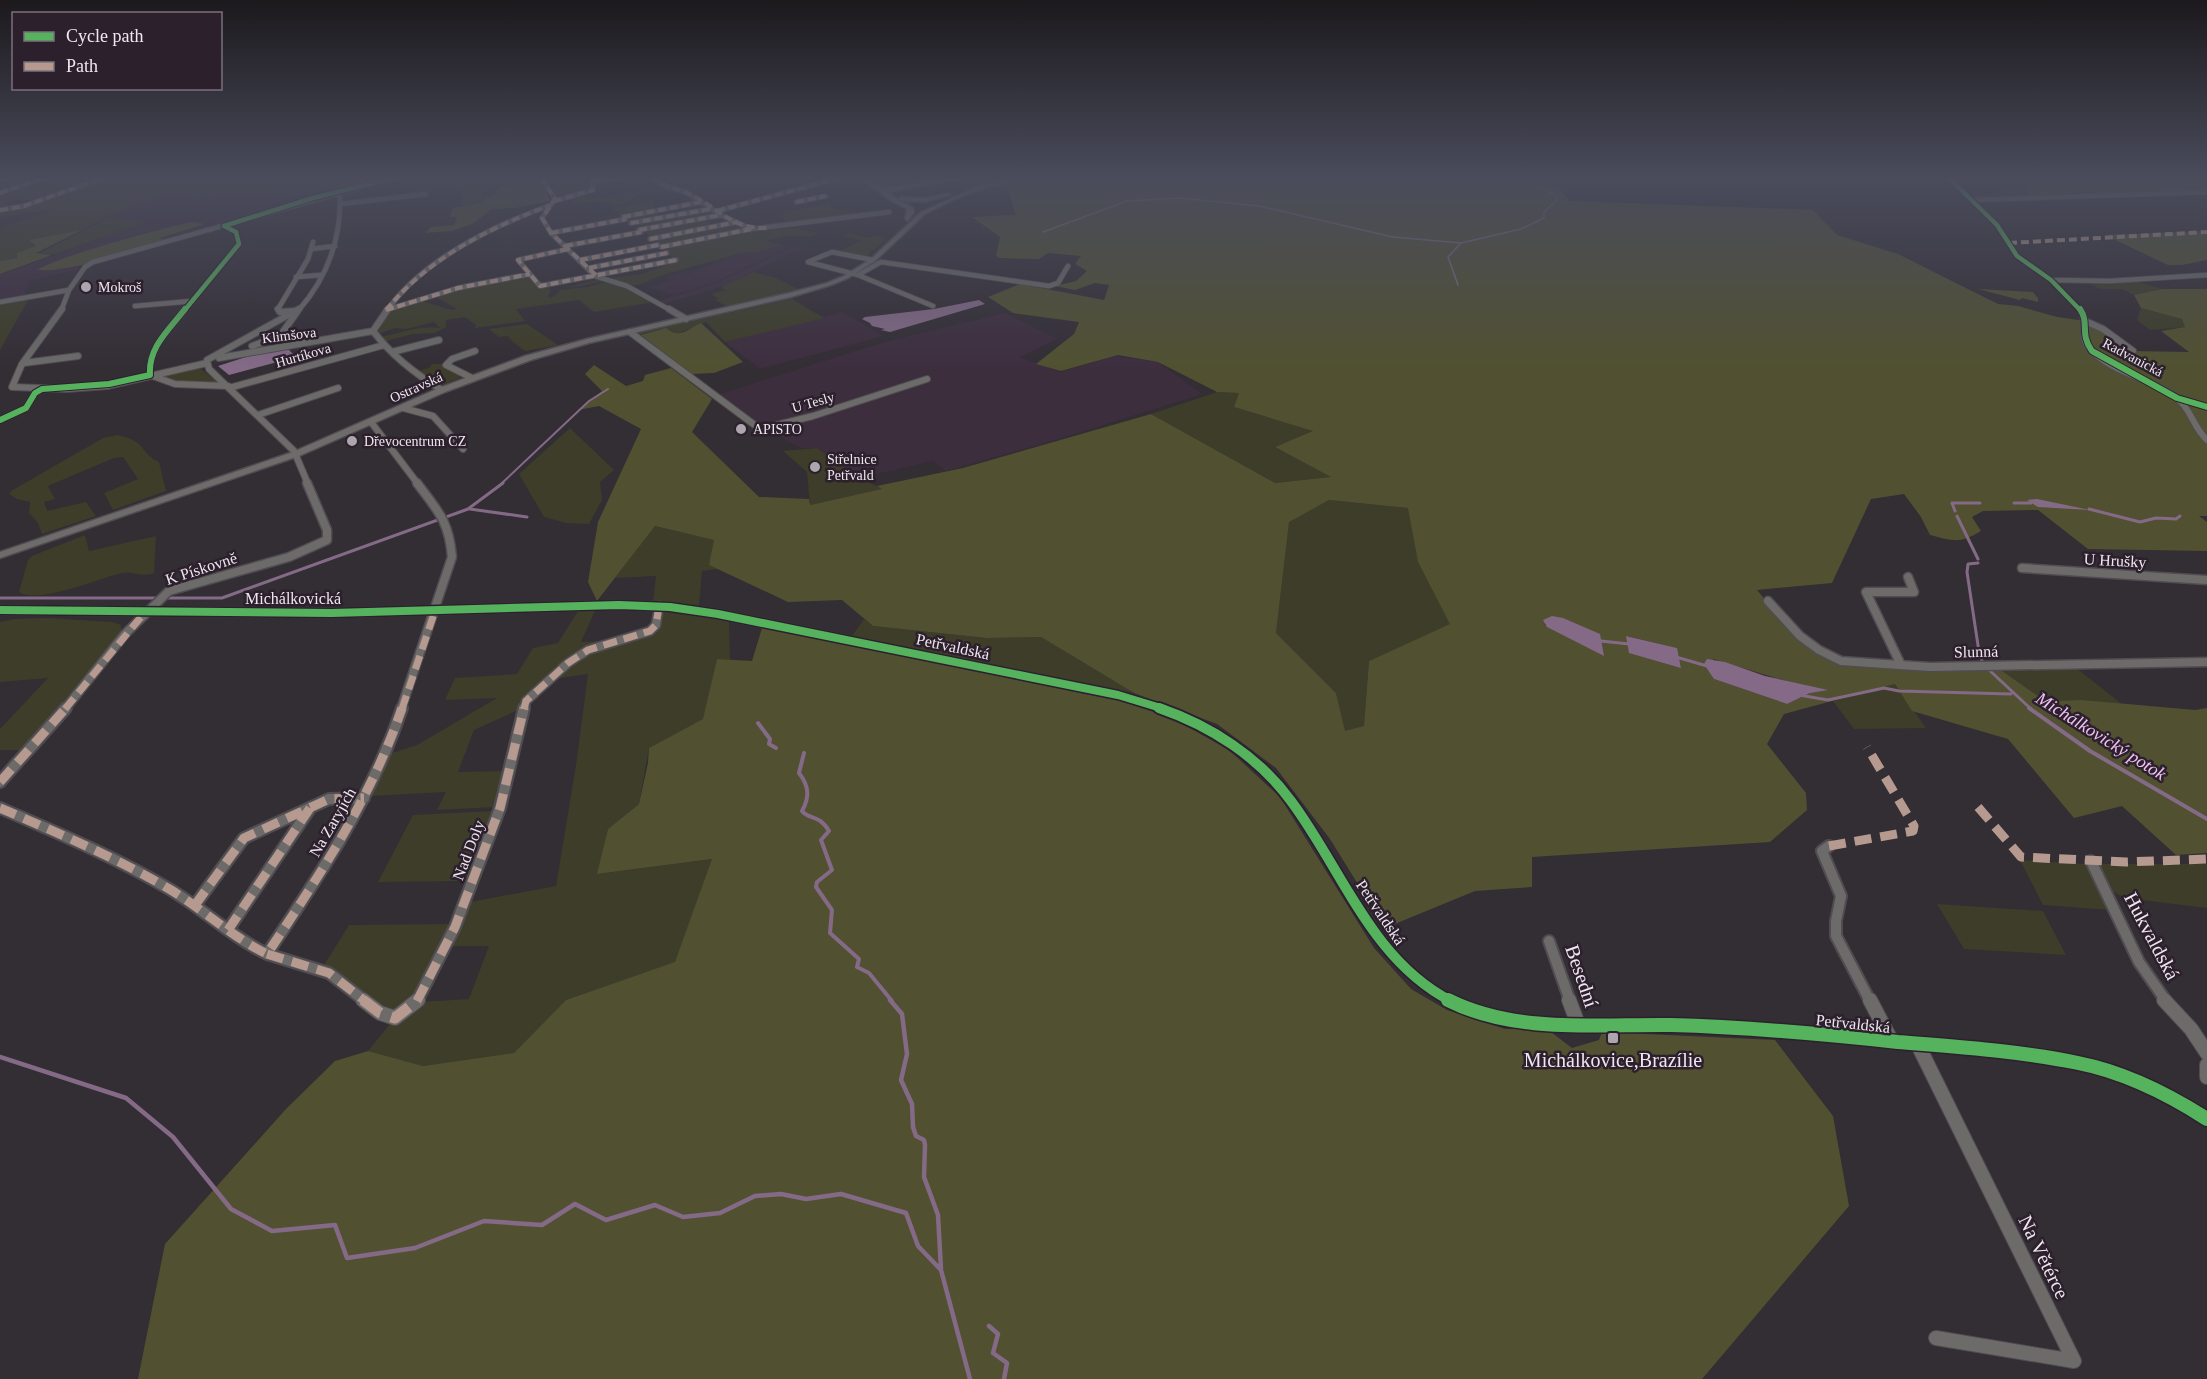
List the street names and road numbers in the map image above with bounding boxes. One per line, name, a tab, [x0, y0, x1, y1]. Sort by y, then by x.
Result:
street label: Klimšova	[261, 325, 318, 346]
street label: Radvanická	[2100, 335, 2166, 380]
street label: Hurtíkova	[274, 340, 333, 371]
street label: Ostravská	[388, 369, 446, 406]
street label: U Tesly	[790, 389, 836, 416]
street label: K Pískovně	[163, 549, 239, 588]
street label: U Hrušky	[2083, 550, 2147, 572]
street label: Michálkovická	[245, 590, 341, 607]
street label: Petřvaldská	[915, 630, 991, 663]
street label: Slunná	[1954, 643, 1998, 660]
street label: Na Zaryjích	[306, 785, 360, 860]
street label: Nad Doly	[449, 818, 489, 883]
street label: Petřvaldská	[1353, 877, 1409, 948]
street label: Hukvaldská	[2120, 889, 2184, 983]
street label: Besední	[1561, 942, 1603, 1010]
street label: Petřvaldská	[1815, 1011, 1891, 1036]
street label: Na Větérce	[2014, 1212, 2074, 1302]

